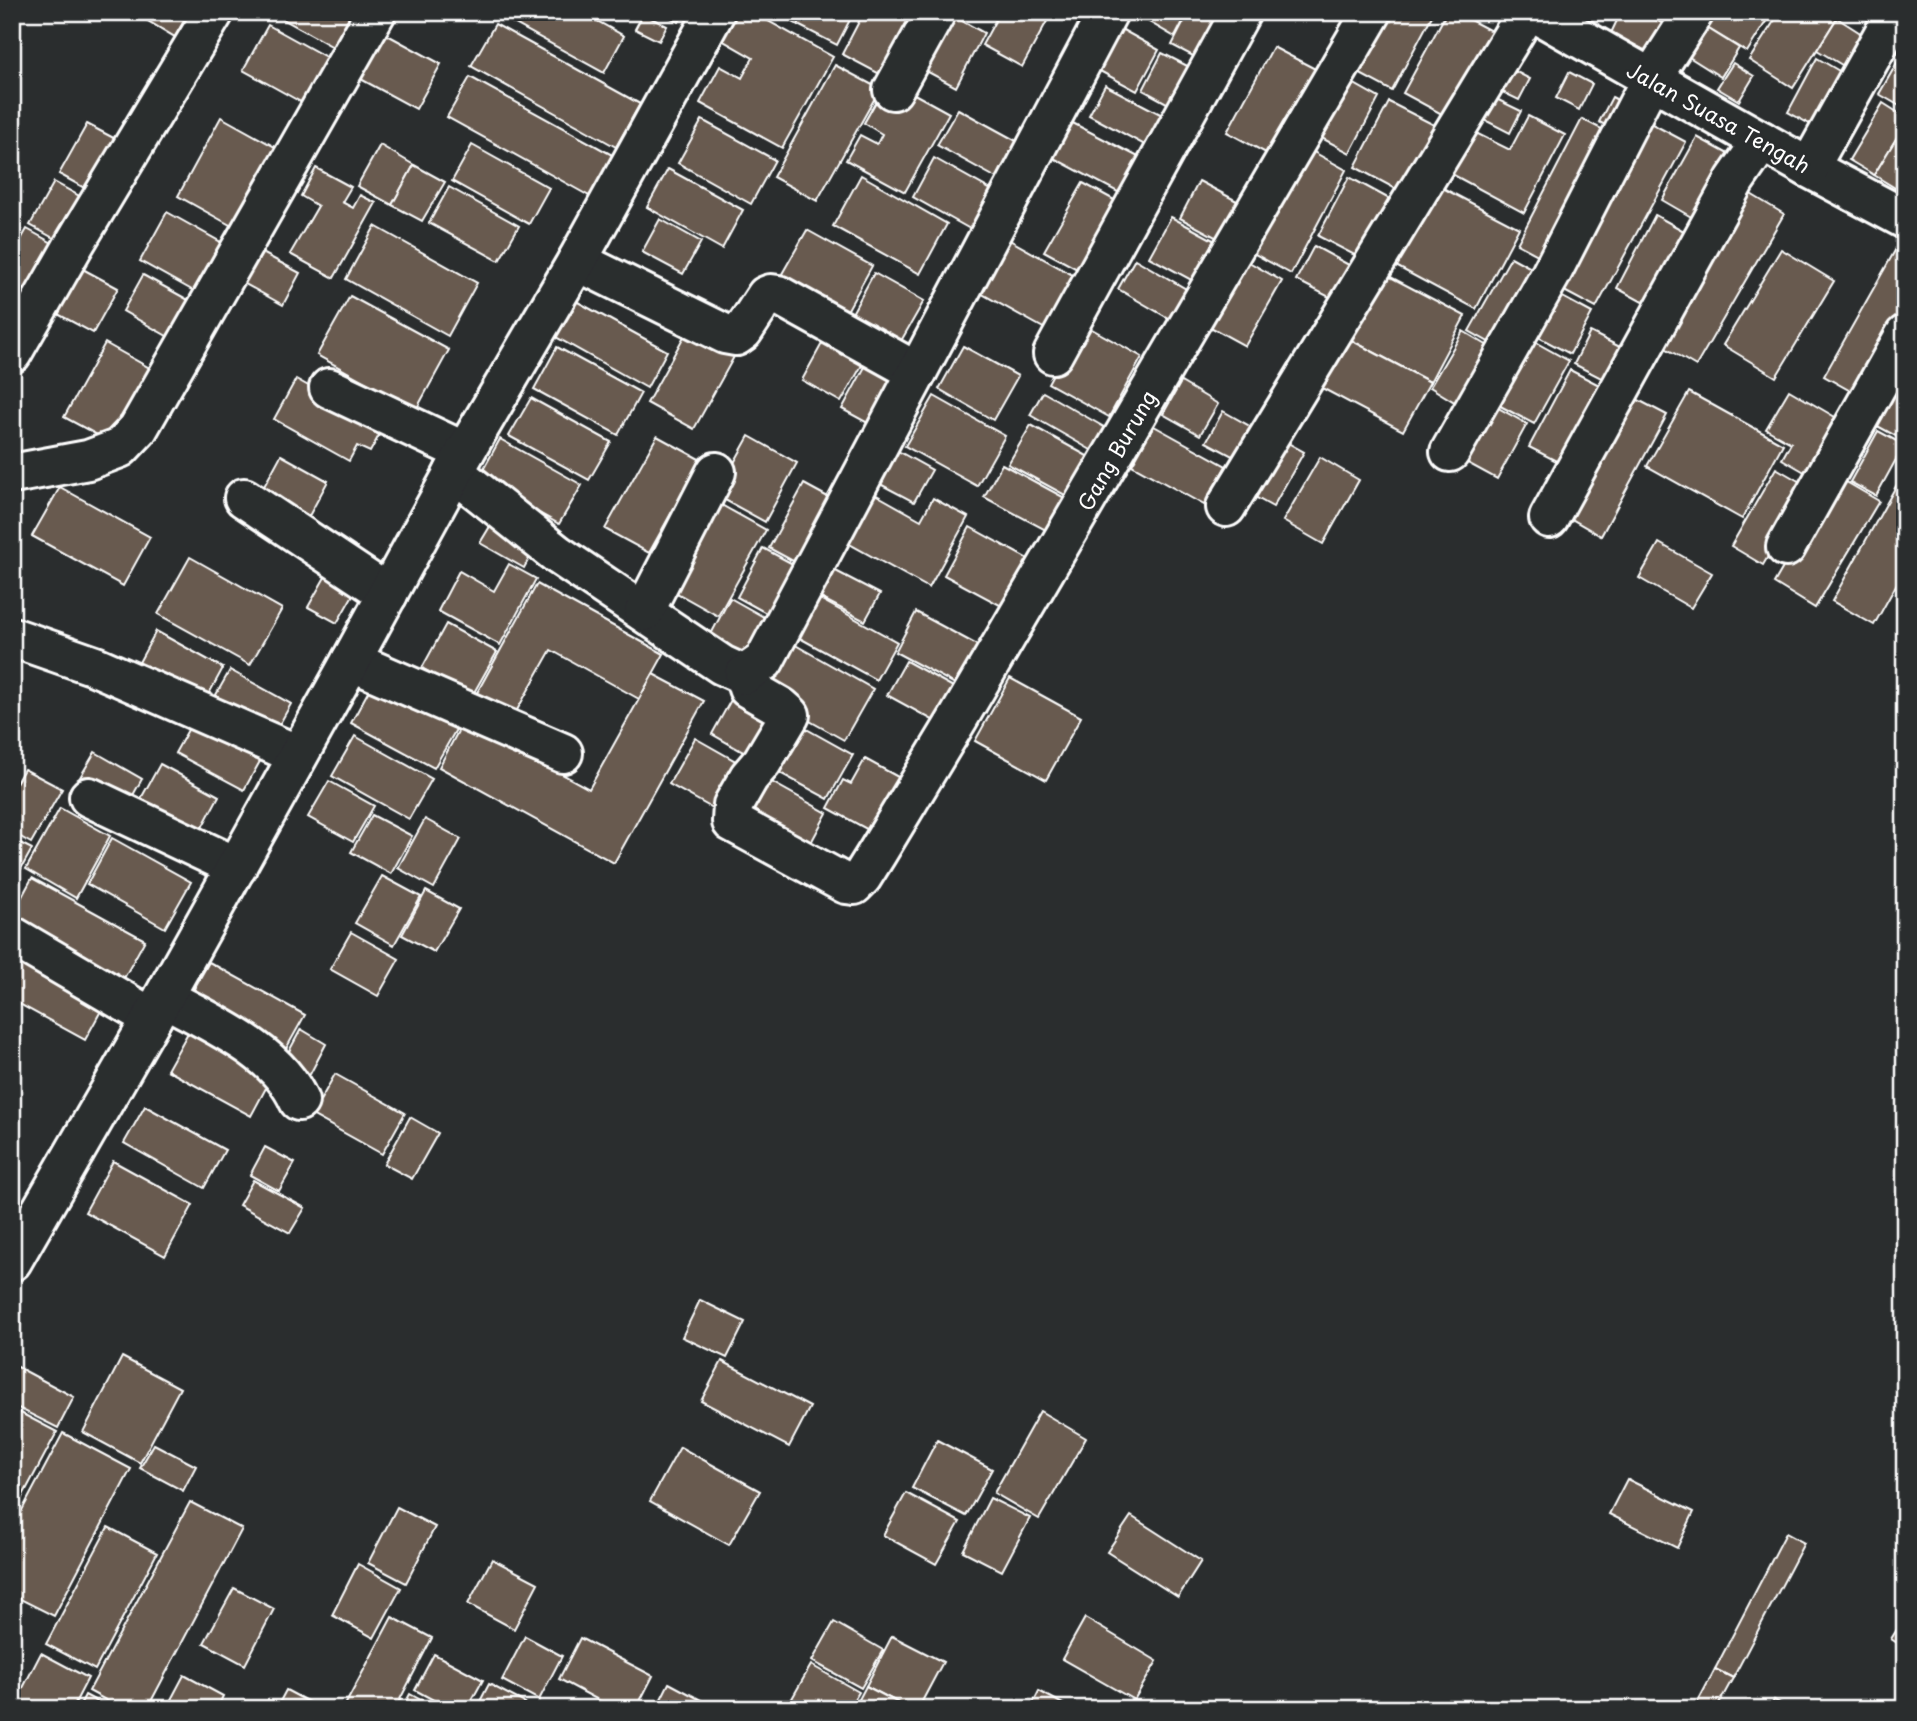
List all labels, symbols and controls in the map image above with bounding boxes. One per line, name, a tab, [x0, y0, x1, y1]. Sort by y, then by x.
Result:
street label: Jalan Suasa Tengah	[1621, 53, 1817, 181]
street label: Gang Burung	[1069, 384, 1163, 516]

